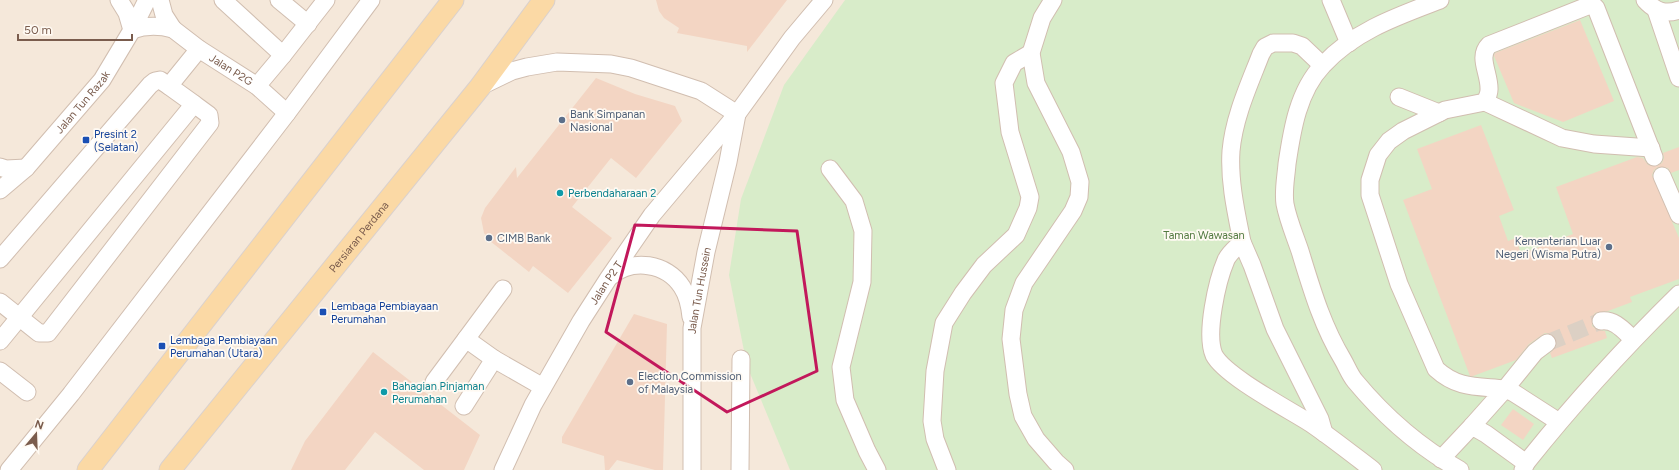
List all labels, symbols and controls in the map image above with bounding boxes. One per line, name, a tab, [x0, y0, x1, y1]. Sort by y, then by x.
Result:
scale bar	[18, 16, 132, 42]
text: 50 m	[24, 23, 52, 37]
street label: Jalan P2G	[207, 51, 255, 89]
street label: Jalan Tun Razak	[53, 68, 113, 136]
place label: Bank Simpanan Nasional	[570, 108, 645, 134]
marker: Bank Simpanan Nasional	[557, 115, 567, 125]
place label: Presint 2 (Selatan)	[94, 128, 139, 154]
marker: Presint 2 (Selatan)	[81, 135, 91, 145]
place label: Perbendaharaan 2	[568, 187, 656, 200]
marker: Perbendaharaan 2	[555, 188, 565, 198]
street label: Persiaran Perdana	[327, 199, 392, 275]
park label: Taman Wawasan	[1163, 229, 1245, 242]
place label: CIMB Bank	[497, 232, 551, 245]
marker: CIMB Bank	[484, 233, 494, 243]
place label: Kementerian Luar Negeri (Wisma Putra)	[1495, 235, 1601, 261]
marker: Kementerian Luar Negeri (Wisma Putra)	[1604, 242, 1614, 252]
street label: Jalan Tun Hussein	[686, 246, 714, 334]
street label: Jalan P2 T	[587, 259, 625, 307]
place label: Lembaga Pembiayaan Perumahan	[331, 300, 438, 326]
marker: Lembaga Pembiayaan Perumahan	[318, 307, 328, 317]
place label: Lembaga Pembiayaan Perumahan (Utara)	[170, 334, 277, 360]
marker: Lembaga Pembiayaan Perumahan (Utara)	[157, 341, 167, 351]
place label: Election Commission of Malaysia	[638, 370, 742, 396]
marker: Election Commission of Malaysia	[625, 377, 635, 387]
place label: Bahagian Pinjaman Perumahan	[392, 380, 484, 406]
marker: Bahagian Pinjaman Perumahan	[379, 387, 389, 397]
north arrow	[16, 414, 56, 454]
text: N	[33, 417, 45, 433]

